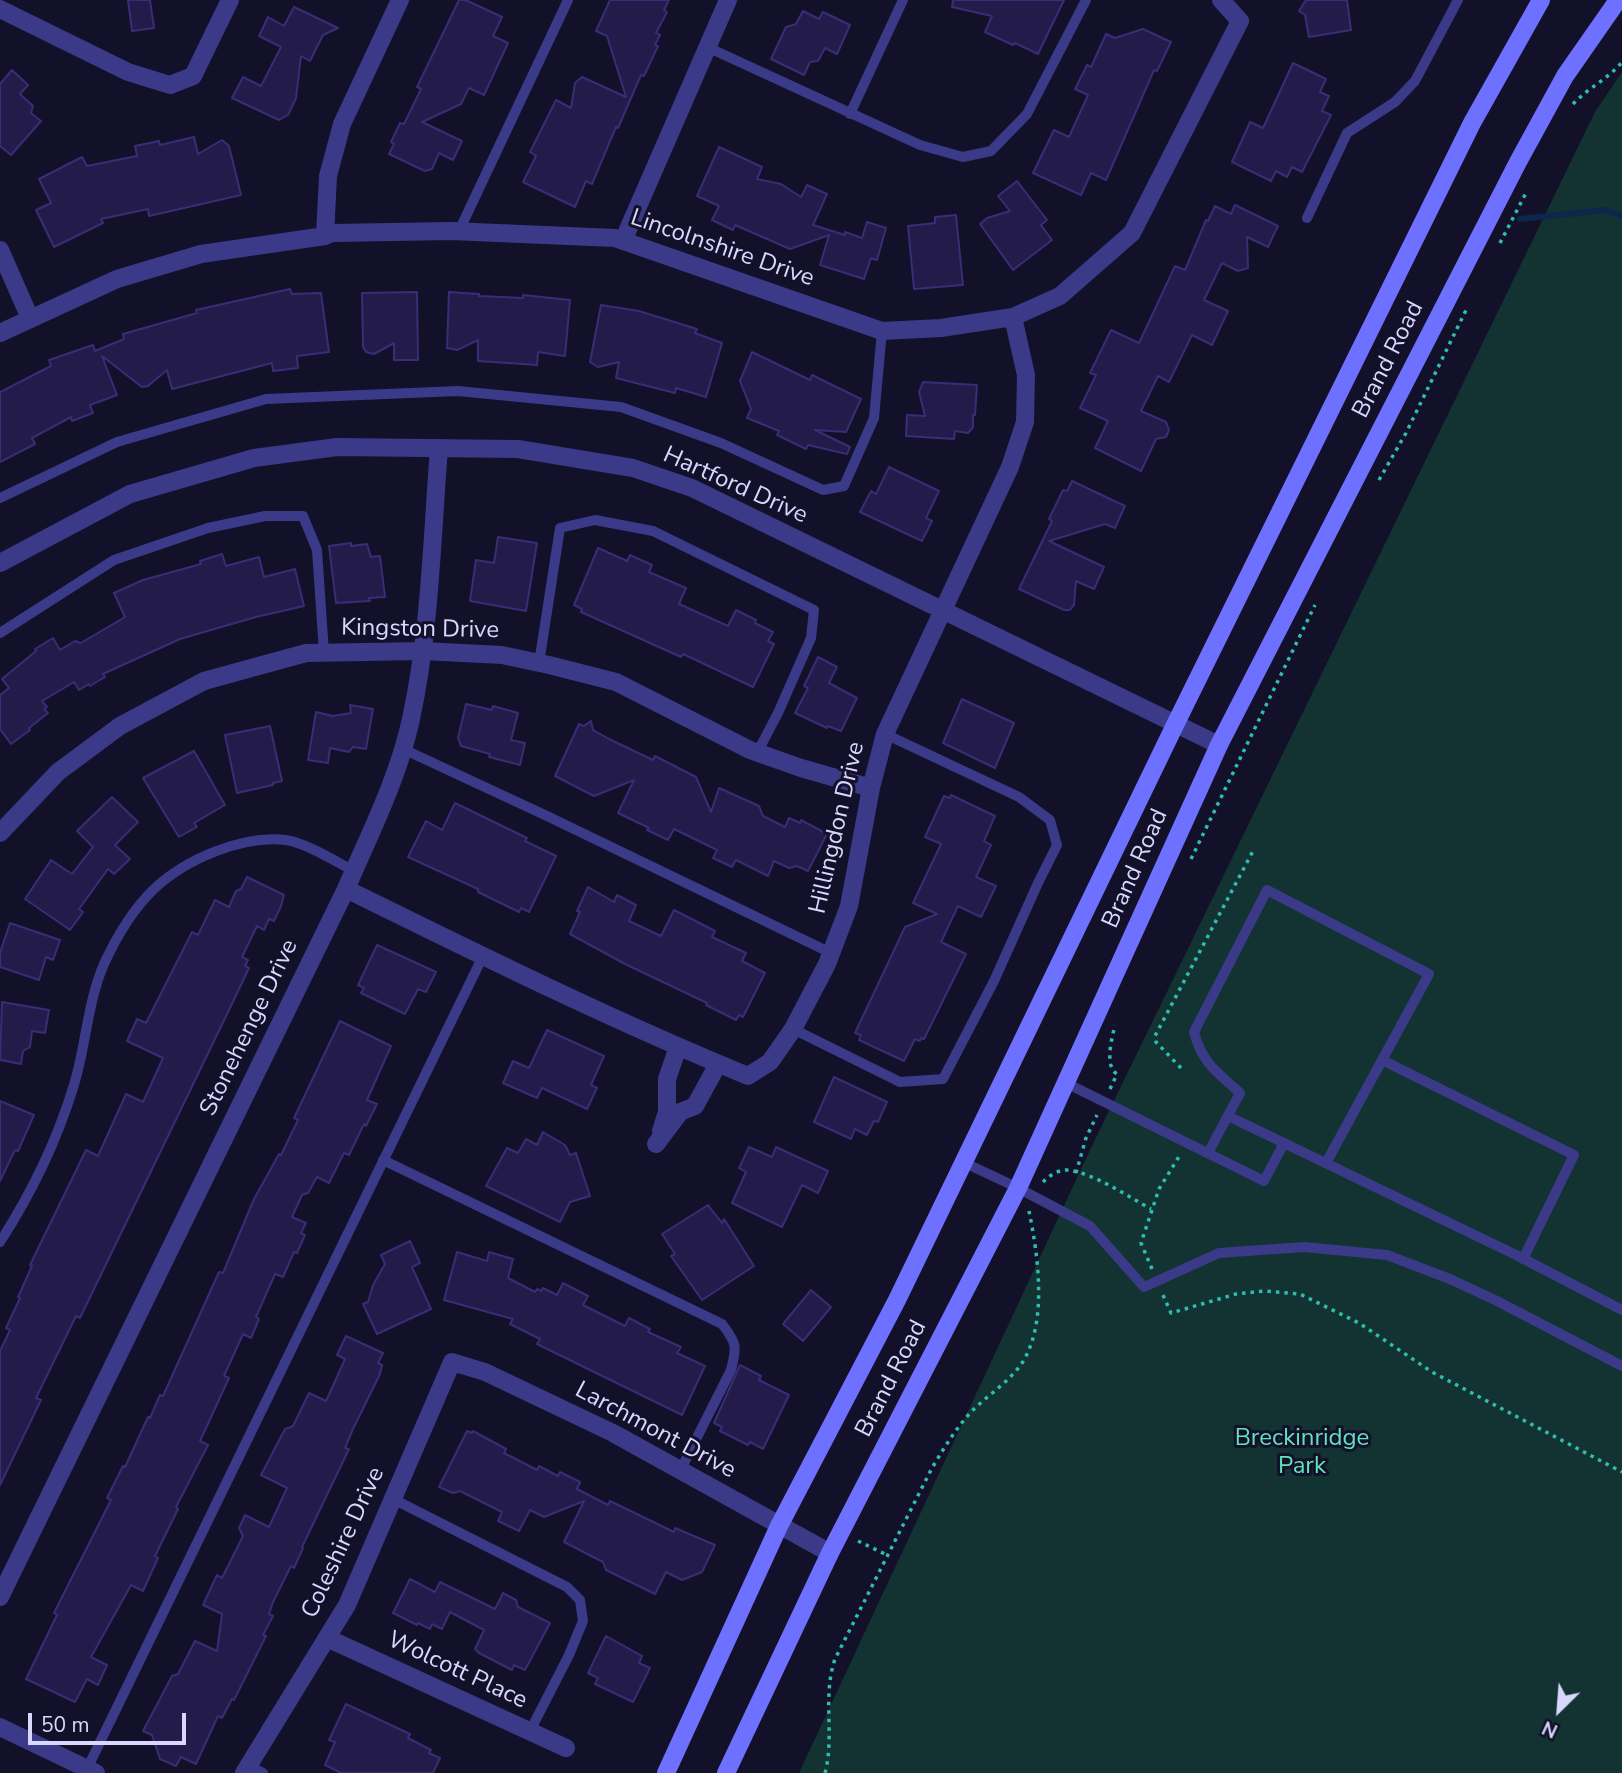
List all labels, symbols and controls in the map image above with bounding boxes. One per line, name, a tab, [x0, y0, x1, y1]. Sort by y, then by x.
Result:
street label: Lincolnshire Drive	[626, 204, 818, 294]
street label: Brand Road	[1347, 297, 1431, 423]
street label: Hartford Drive	[658, 441, 812, 531]
street label: Kingston Drive	[341, 614, 499, 646]
street label: Hillingdon Drive	[804, 739, 872, 917]
street label: Brand Road	[1097, 805, 1175, 933]
street label: Stonehenge Drive	[195, 935, 305, 1121]
street label: Brand Road	[850, 1316, 934, 1442]
street label: Larchmont Drive	[570, 1377, 740, 1485]
park label: Breckinridge Park	[1235, 1425, 1369, 1481]
street label: Coleshire Drive	[296, 1463, 392, 1623]
street label: Wolcott Place	[383, 1626, 531, 1716]
north arrow	[1524, 1675, 1594, 1745]
scale bar	[32, 1700, 189, 1744]
text: 50 m	[41, 1711, 90, 1739]
text: N	[1538, 1714, 1562, 1744]

